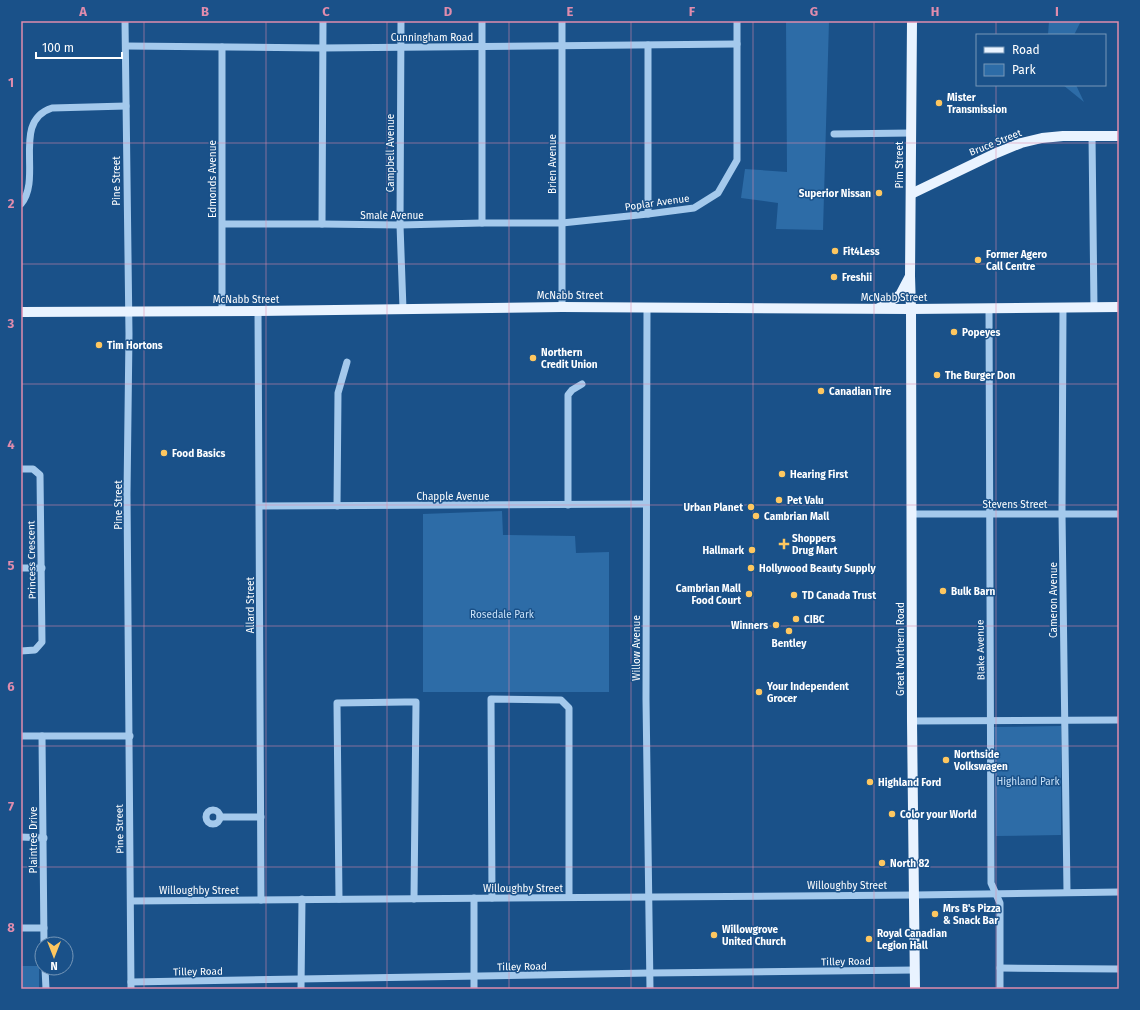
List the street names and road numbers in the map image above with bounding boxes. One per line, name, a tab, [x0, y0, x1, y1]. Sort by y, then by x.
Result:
street label: Cunningham Road	[391, 32, 473, 44]
street label: Campbell Avenue	[385, 114, 397, 192]
street label: Bruce Street	[967, 127, 1024, 159]
street label: Brien Avenue	[547, 134, 559, 194]
street label: Edmonds Avenue	[207, 140, 219, 218]
street label: Pim Street	[894, 141, 906, 188]
street label: Pine Street	[111, 156, 123, 206]
street label: Poplar Avenue	[624, 193, 690, 213]
street label: Smale Avenue	[360, 210, 424, 222]
street label: McNabb Street	[537, 290, 604, 302]
street label: McNabb Street	[861, 292, 928, 304]
street label: McNabb Street	[213, 294, 280, 306]
street label: Pine Street	[113, 480, 125, 530]
street label: Chapple Avenue	[417, 491, 489, 503]
street label: Stevens Street	[983, 499, 1048, 511]
street label: Princess Crescent	[25, 520, 39, 599]
street label: Cameron Avenue	[1048, 562, 1060, 638]
street label: Allard Street	[245, 576, 257, 633]
street label: Great Northern Road	[895, 602, 907, 696]
street label: Willow Avenue	[631, 615, 643, 681]
street label: Blake Avenue	[974, 620, 988, 680]
street label: Pine Street	[114, 804, 126, 854]
street label: Plaintree Drive	[28, 807, 40, 873]
street label: Willoughby Street	[807, 880, 887, 892]
street label: Willoughby Street	[483, 883, 563, 895]
street label: Willoughby Street	[159, 885, 239, 897]
street label: Tilley Road	[821, 956, 871, 968]
street label: Tilley Road	[497, 961, 547, 973]
street label: Tilley Road	[173, 966, 223, 978]

